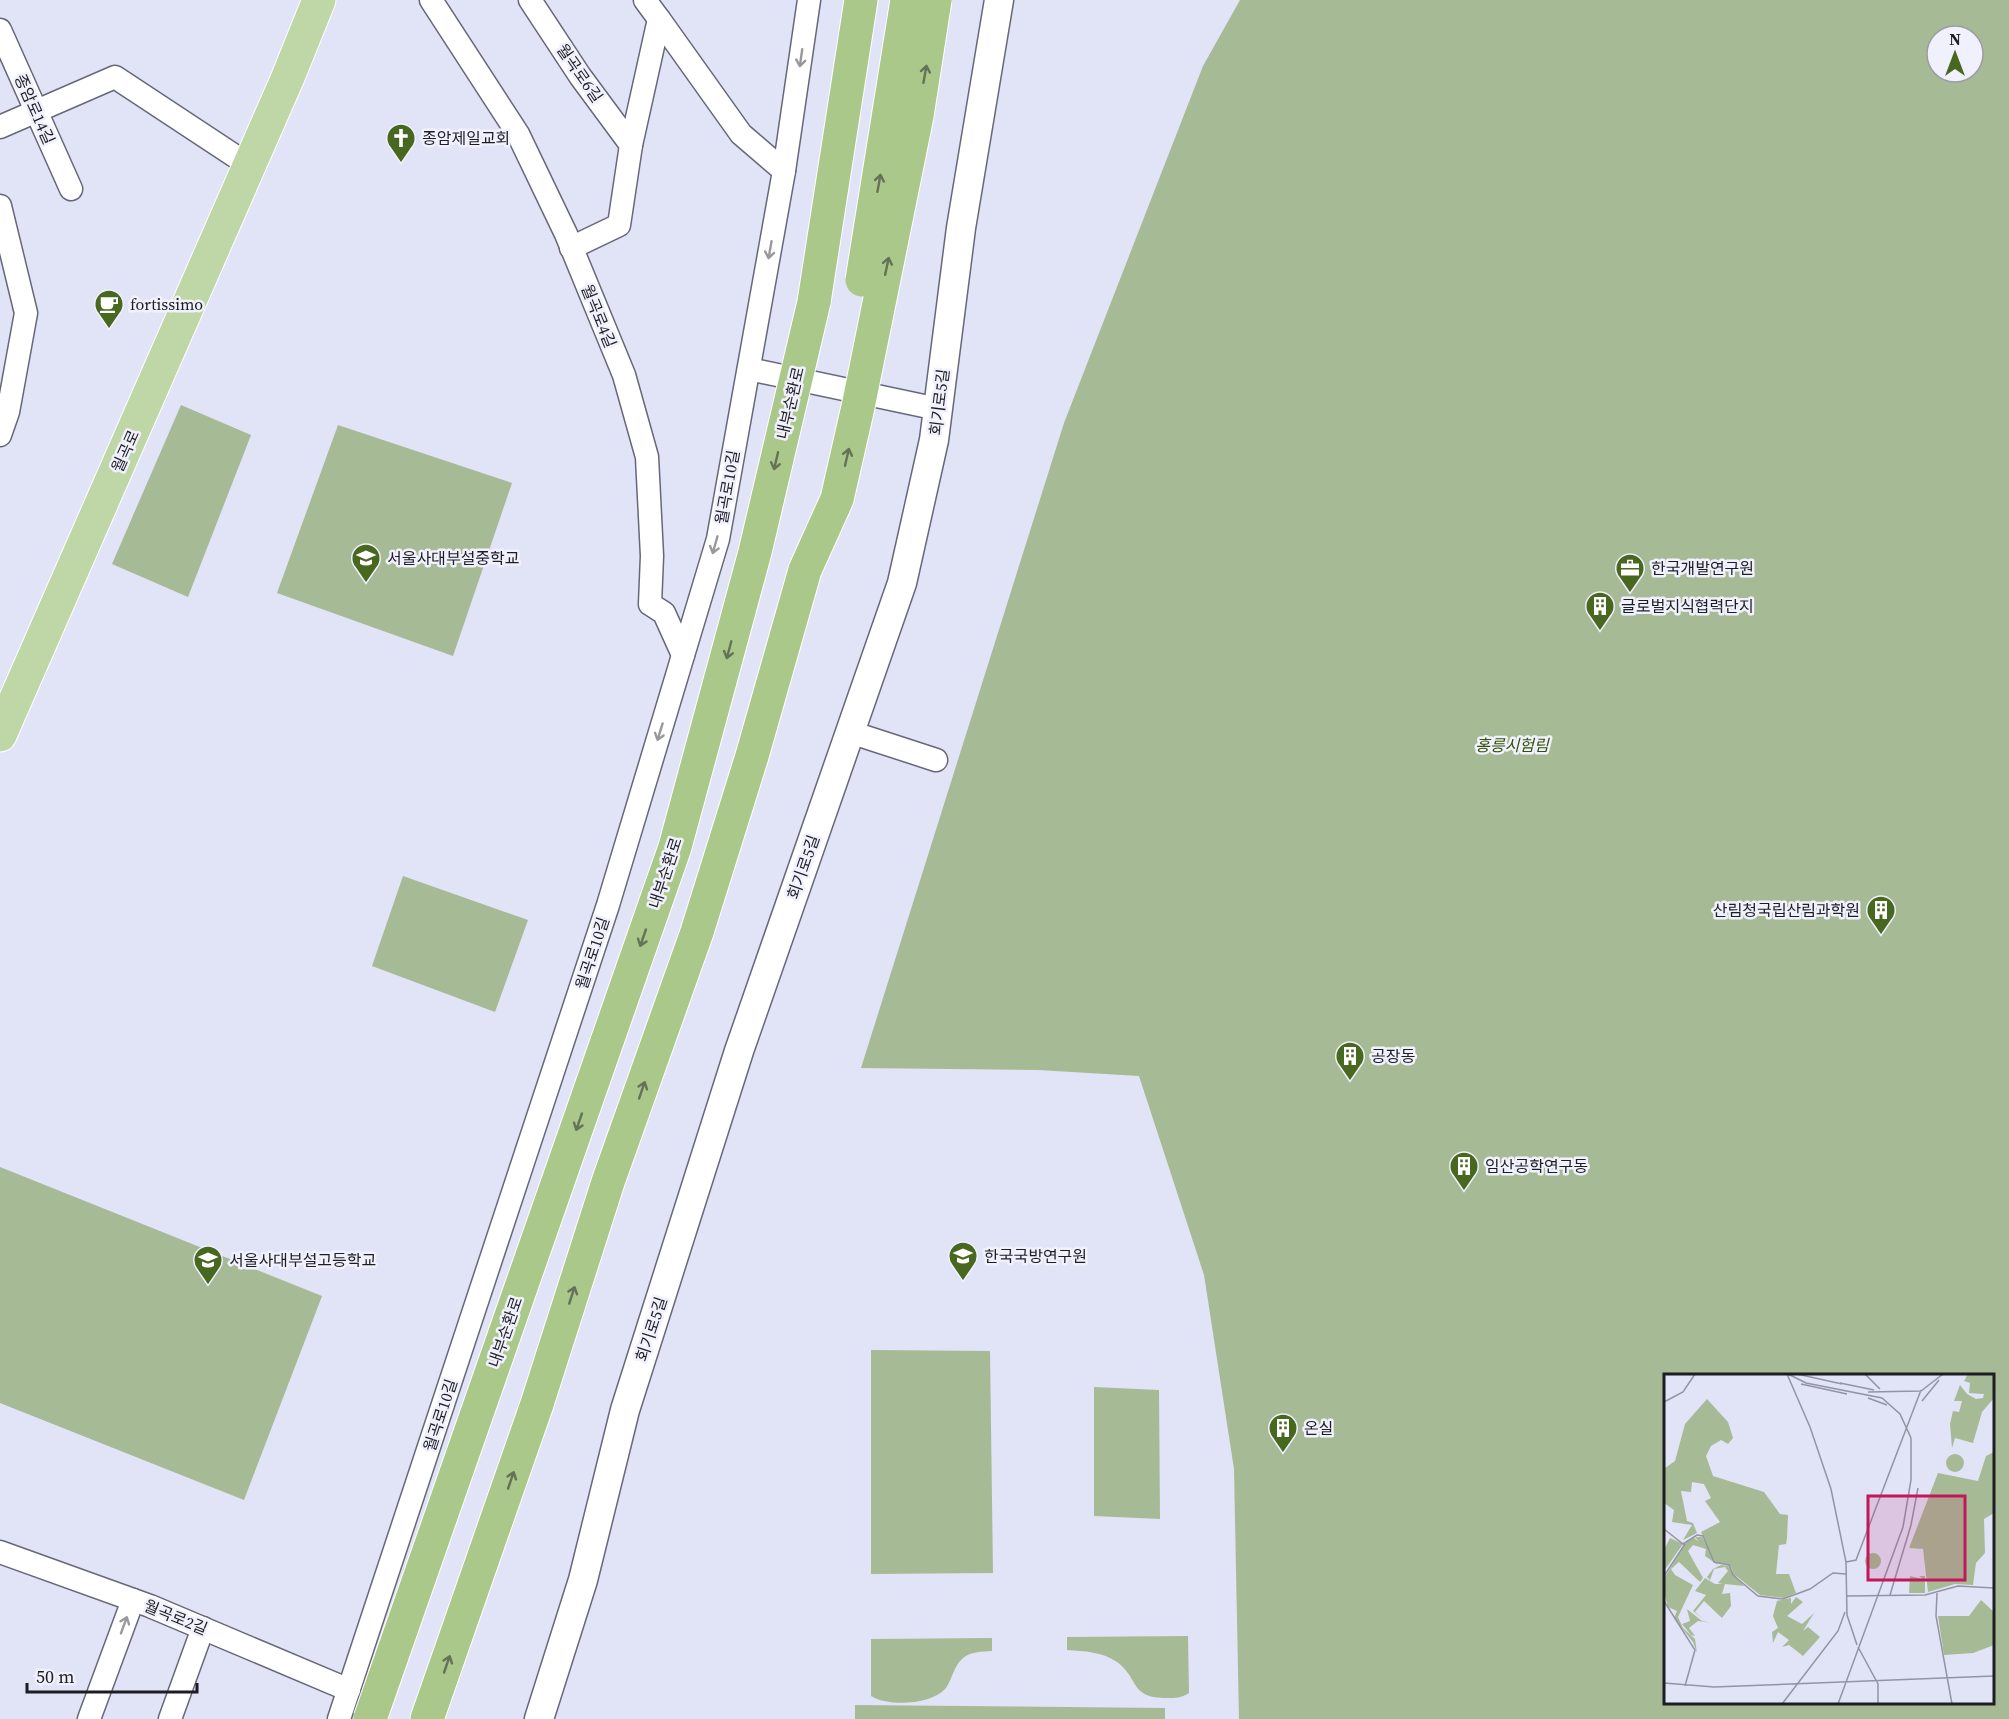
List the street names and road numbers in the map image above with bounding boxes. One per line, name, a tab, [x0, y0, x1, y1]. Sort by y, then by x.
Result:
street label: 월곡로6길	[552, 39, 608, 107]
street label: 종암로14길	[10, 70, 60, 148]
street label: 월곡로4길	[576, 281, 622, 351]
street label: 내부순환로	[771, 364, 809, 441]
street label: 회기로5길	[924, 367, 954, 437]
street label: 월곡로	[106, 426, 144, 476]
street label: 월곡로10길	[710, 448, 744, 526]
street label: 회기로5길	[782, 832, 824, 902]
street label: 내부순환로	[643, 834, 687, 911]
street label: 월곡로10길	[570, 914, 614, 992]
street label: 내부순환로	[483, 1293, 527, 1370]
street label: 회기로5길	[630, 1294, 672, 1364]
street label: 월곡로10길	[418, 1376, 462, 1454]
street label: 월곡로2길	[141, 1594, 211, 1640]

